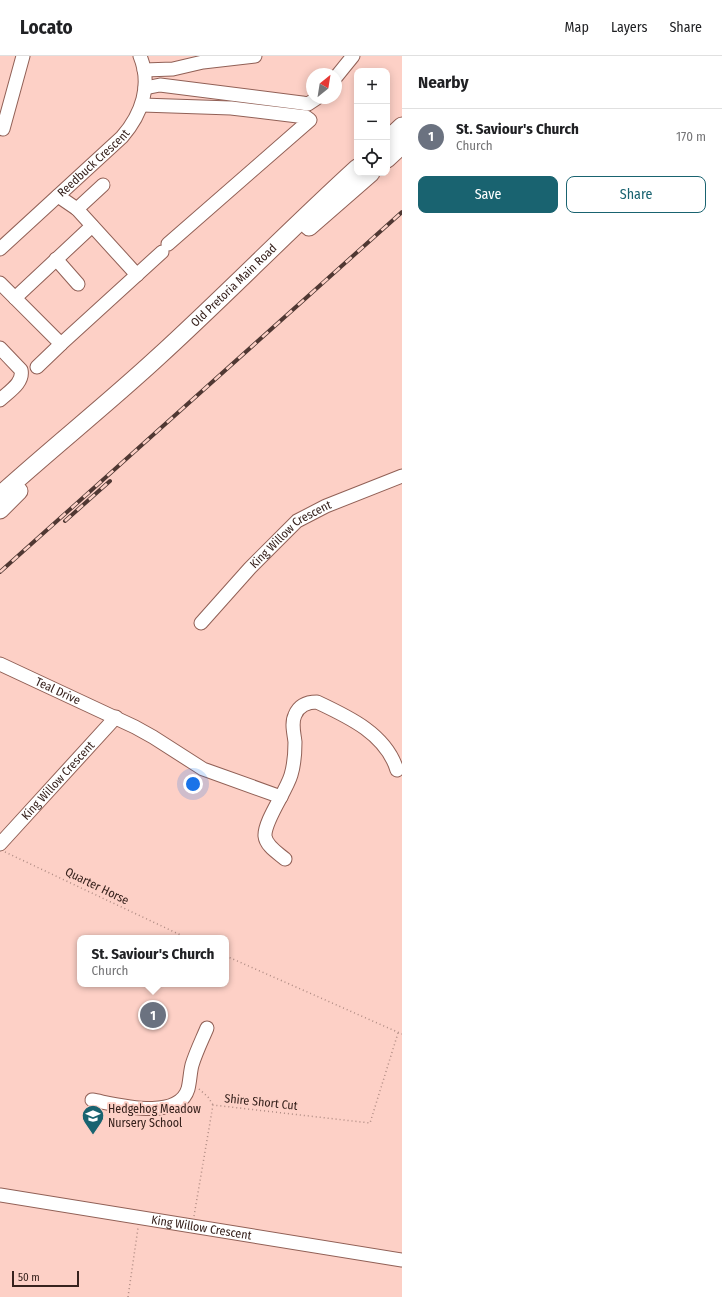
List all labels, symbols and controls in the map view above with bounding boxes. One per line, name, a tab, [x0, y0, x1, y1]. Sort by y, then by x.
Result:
text: Locato	[20, 16, 73, 39]
text: Map	[565, 19, 589, 36]
text: Layers	[611, 19, 647, 36]
text: Share	[669, 19, 702, 36]
north arrow	[306, 68, 342, 104]
map controls	[354, 68, 390, 176]
button: +	[354, 68, 390, 104]
text: Nearby	[418, 72, 469, 93]
button: −	[354, 104, 390, 140]
text: St. Saviour's Church	[456, 120, 579, 138]
street label: Reedbuck Crescent	[55, 127, 133, 200]
text: 1	[428, 129, 434, 144]
text: 170 m	[676, 129, 706, 144]
text: Church	[456, 138, 493, 153]
button: locate	[354, 140, 390, 176]
button: Save	[418, 176, 558, 213]
button: Share	[566, 176, 706, 213]
street label: Old Pretoria Main Road	[188, 241, 279, 330]
street label: King Willow Crescent	[247, 498, 333, 571]
street label: Teal Drive	[33, 675, 83, 708]
street label: King Willow Crescent	[19, 738, 97, 823]
your location	[183, 774, 203, 794]
street label: Quarter Horse	[63, 865, 131, 907]
popup	[77, 935, 229, 987]
text: St. Saviour's Church	[92, 945, 214, 963]
text: Church	[92, 963, 128, 978]
pin: 1	[140, 1000, 166, 1030]
street label: Shire Short Cut	[224, 1091, 298, 1113]
place label: Hedgehog Meadow Nursery School	[108, 1102, 201, 1130]
school or university icon: Hedgehog Meadow Nursery School	[80, 1103, 106, 1136]
street label: King Willow Crescent	[150, 1213, 253, 1243]
scale bar	[12, 1269, 79, 1288]
text: 50 m	[18, 1271, 40, 1284]

